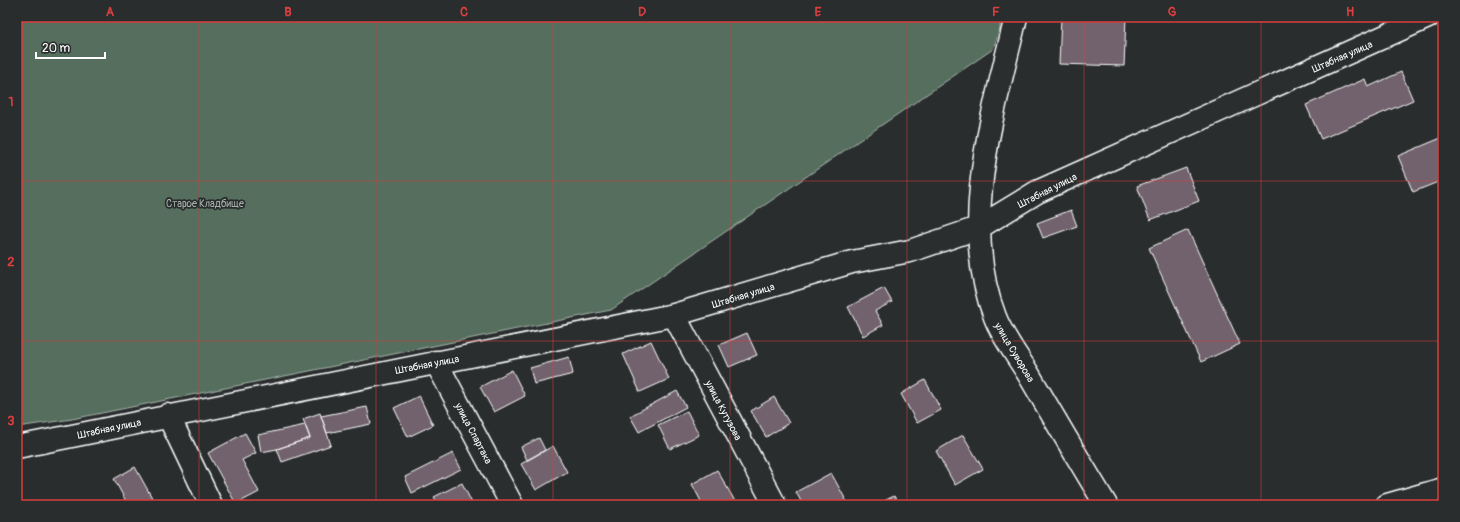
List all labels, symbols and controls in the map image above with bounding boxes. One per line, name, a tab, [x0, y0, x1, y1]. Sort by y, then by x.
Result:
text: A	[106, 4, 115, 20]
text: B	[284, 4, 292, 20]
text: C	[460, 4, 468, 20]
text: D	[638, 4, 646, 20]
text: E	[815, 4, 822, 20]
text: F	[992, 4, 1000, 20]
text: G	[1168, 4, 1177, 20]
text: H	[1346, 4, 1354, 20]
scale bar	[36, 34, 105, 60]
street label: Штабная улица	[1310, 38, 1375, 76]
text: 20 m	[42, 41, 71, 56]
text: 1	[8, 94, 14, 110]
street label: Штабная улица	[1016, 171, 1079, 211]
park label: Старое Кладбище	[166, 198, 244, 210]
text: 2	[7, 254, 15, 270]
street label: Штабная улица	[711, 281, 776, 311]
street label: улица Суворова	[991, 320, 1037, 385]
street label: Штабная улица	[394, 353, 460, 377]
street label: улица Кутузова	[702, 378, 744, 443]
street label: улица Спартака	[452, 400, 494, 466]
text: 3	[7, 413, 15, 429]
street label: Штабная улица	[76, 416, 142, 442]

